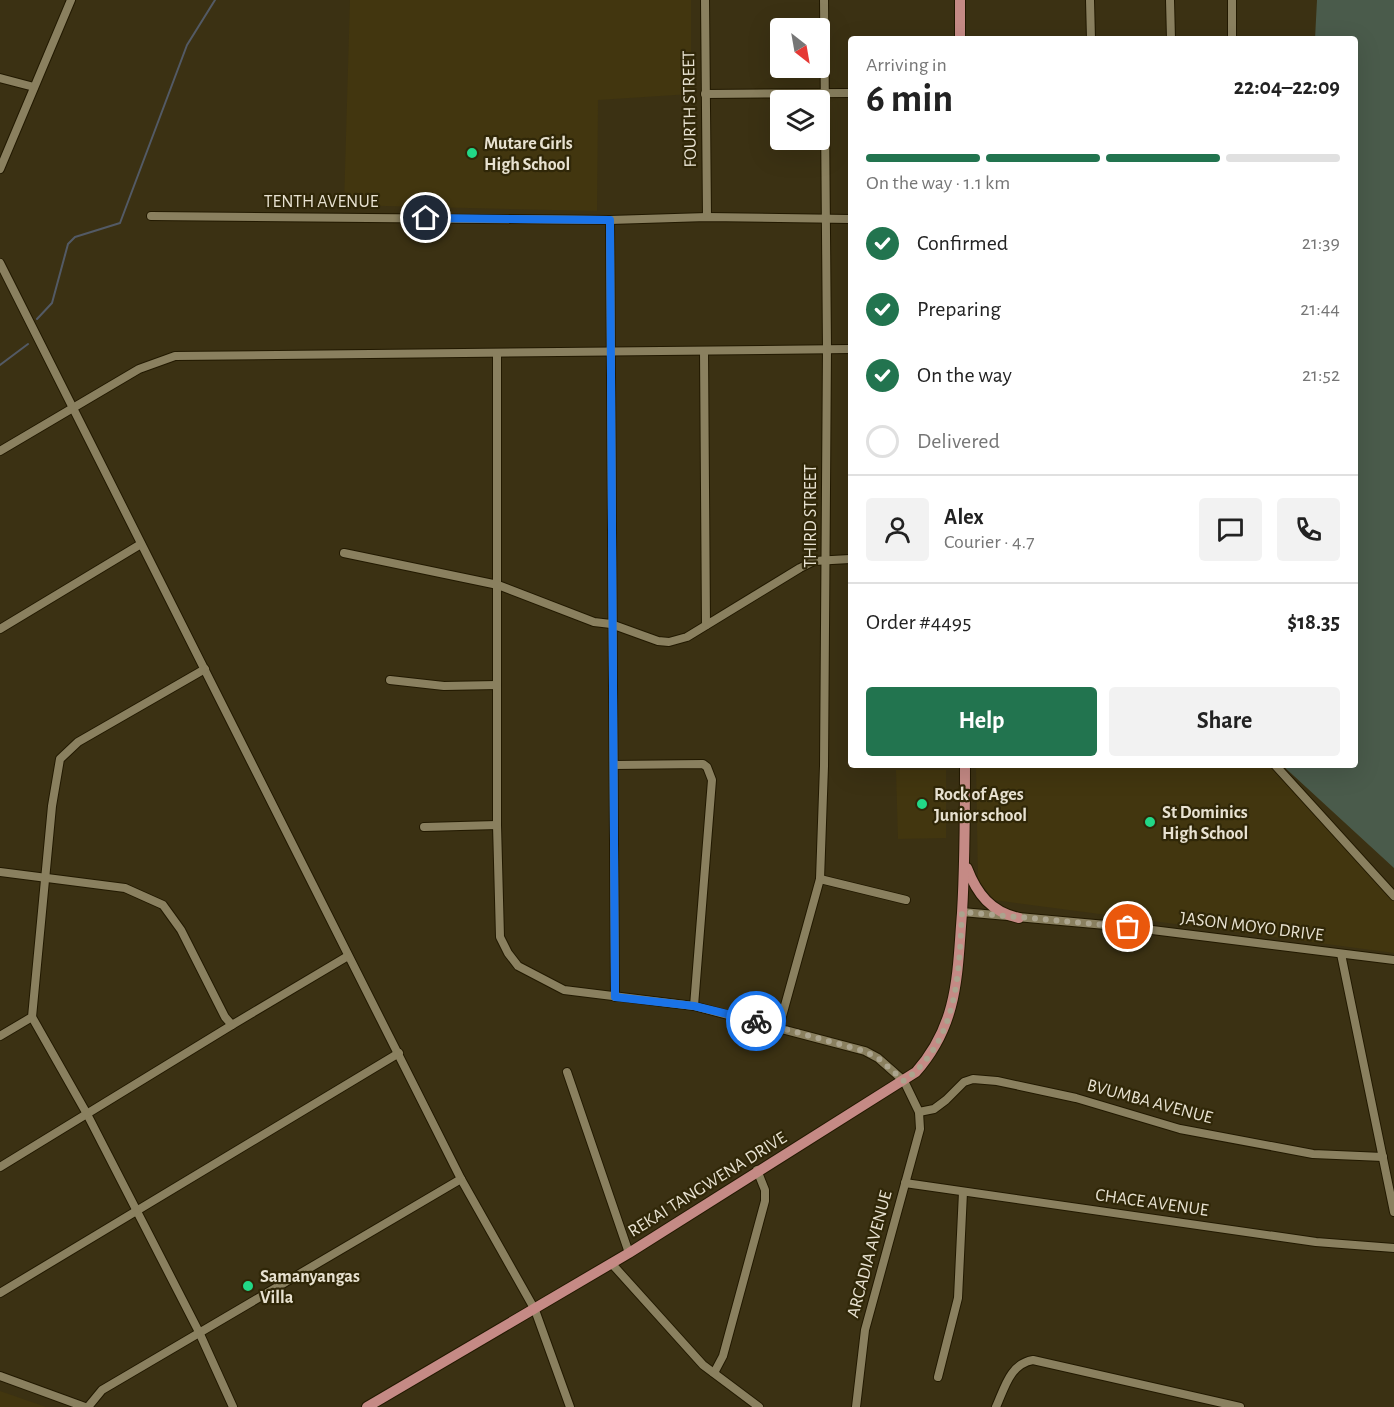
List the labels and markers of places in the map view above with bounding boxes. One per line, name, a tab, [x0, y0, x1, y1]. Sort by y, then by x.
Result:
place label: Mutare Girls High School	[484, 135, 573, 174]
marker: Mutare Girls High School	[465, 146, 479, 160]
pin	[400, 192, 451, 243]
place label: Rock of Ages Junior school	[934, 786, 1027, 825]
marker: Rock of Ages Junior school	[915, 797, 929, 811]
place label: St Dominics High School	[1162, 804, 1248, 843]
marker: St Dominics High School	[1143, 815, 1157, 829]
pin	[1102, 901, 1153, 952]
place label: Samanyangas Villa	[260, 1268, 360, 1307]
marker: Samanyangas Villa	[241, 1279, 255, 1293]

